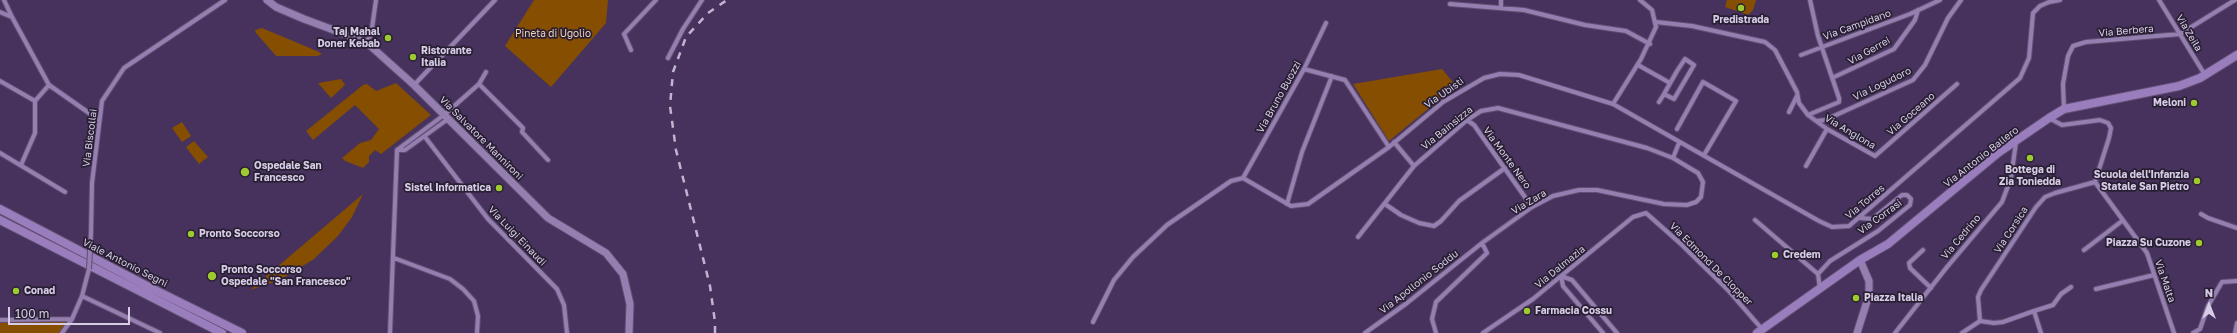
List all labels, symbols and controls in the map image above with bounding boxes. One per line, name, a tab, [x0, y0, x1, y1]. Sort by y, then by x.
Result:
marker: Predistrada	[1736, 3, 1746, 13]
street label: Via Campidano	[1821, 7, 1893, 43]
street label: Via Zeila	[2173, 12, 2205, 54]
place label: Predistrada	[1713, 14, 1769, 26]
street label: Via Berbera	[2098, 23, 2154, 39]
place label: Taj Mahal Doner Kebab	[317, 26, 380, 50]
park label: Pineta di Ugolio	[515, 28, 591, 40]
marker: Taj Mahal Doner Kebab	[383, 33, 393, 43]
street label: Via Gerrei	[1846, 34, 1892, 68]
place label: Ristorante Italia	[421, 45, 472, 68]
marker: Ristorante Italia	[408, 52, 418, 62]
street label: Via Bruno Buozzi	[1254, 59, 1304, 135]
street label: Via Logudoro	[1851, 65, 1913, 103]
street label: Via Ubisti	[1422, 75, 1466, 111]
street label: Via Goceano	[1885, 90, 1937, 138]
street label: Via Salvatore Mannironi	[437, 94, 525, 182]
place label: Meloni	[2153, 97, 2186, 109]
marker: Meloni	[2189, 98, 2199, 108]
street label: Via Bainsizza	[1419, 104, 1475, 152]
street label: Via Biscollai	[80, 108, 100, 168]
street label: Via Anglona	[1822, 112, 1878, 152]
street label: Via Antonio Ballero	[1941, 124, 2021, 190]
street label: Via Monte Nero	[1480, 125, 1534, 191]
marker: Bottega di Zia Toniedda	[2025, 153, 2035, 163]
place label: Ospedale San Francesco	[254, 160, 322, 184]
place label: Bottega di Zia Toniedda	[1999, 164, 2061, 188]
marker: Ospedale San Francesco	[239, 166, 251, 178]
place label: Scuola dell'Infanzia Statale San Pietro	[2094, 169, 2189, 192]
marker: Scuola dell'Infanzia Statale San Pietro	[2192, 176, 2202, 186]
place label: Sistel Informatica	[404, 182, 491, 194]
street label: Via Torres	[1843, 182, 1887, 222]
marker: Sistel Informatica	[494, 183, 504, 193]
street label: Via Zara	[1509, 187, 1549, 217]
street label: Via Corrasi	[1856, 197, 1904, 237]
street label: Via Luigi Einaudi	[485, 204, 549, 268]
street label: Via Corsica	[1991, 204, 2031, 256]
street label: Via Cedrino	[1939, 212, 1983, 262]
street label: Via Edmond De Clopper	[1667, 220, 1755, 308]
place label: Pronto Soccorso	[199, 228, 280, 240]
marker: Pronto Soccorso	[186, 229, 196, 239]
street label: Viale Antonio Segni	[81, 236, 169, 290]
place label: Piazza Su Cuzone	[2106, 237, 2191, 249]
marker: Piazza Su Cuzone	[2194, 238, 2204, 248]
street label: Via Dalmazia	[1532, 243, 1588, 291]
street label: Via Apollonio Soddu	[1377, 247, 1461, 317]
place label: Credem	[1783, 249, 1821, 261]
marker: Credem	[1770, 250, 1780, 260]
street label: Via Malta	[2152, 258, 2178, 304]
place label: Pronto Soccorso Ospedale "San Francesco"	[221, 264, 351, 288]
marker: Pronto Soccorso Ospedale "San Francesco"	[206, 270, 218, 282]
place label: Conad	[24, 285, 55, 297]
north arrow	[2189, 285, 2229, 325]
marker: Conad	[11, 286, 21, 296]
text: N	[2205, 286, 2213, 299]
place label: Piazza Italia	[1864, 292, 1923, 304]
marker: Piazza Italia	[1851, 293, 1861, 303]
scale bar	[10, 299, 132, 325]
place label: Farmacia Cossu	[1535, 305, 1612, 317]
text: 100 m	[15, 306, 49, 321]
marker: Farmacia Cossu	[1522, 306, 1532, 316]

